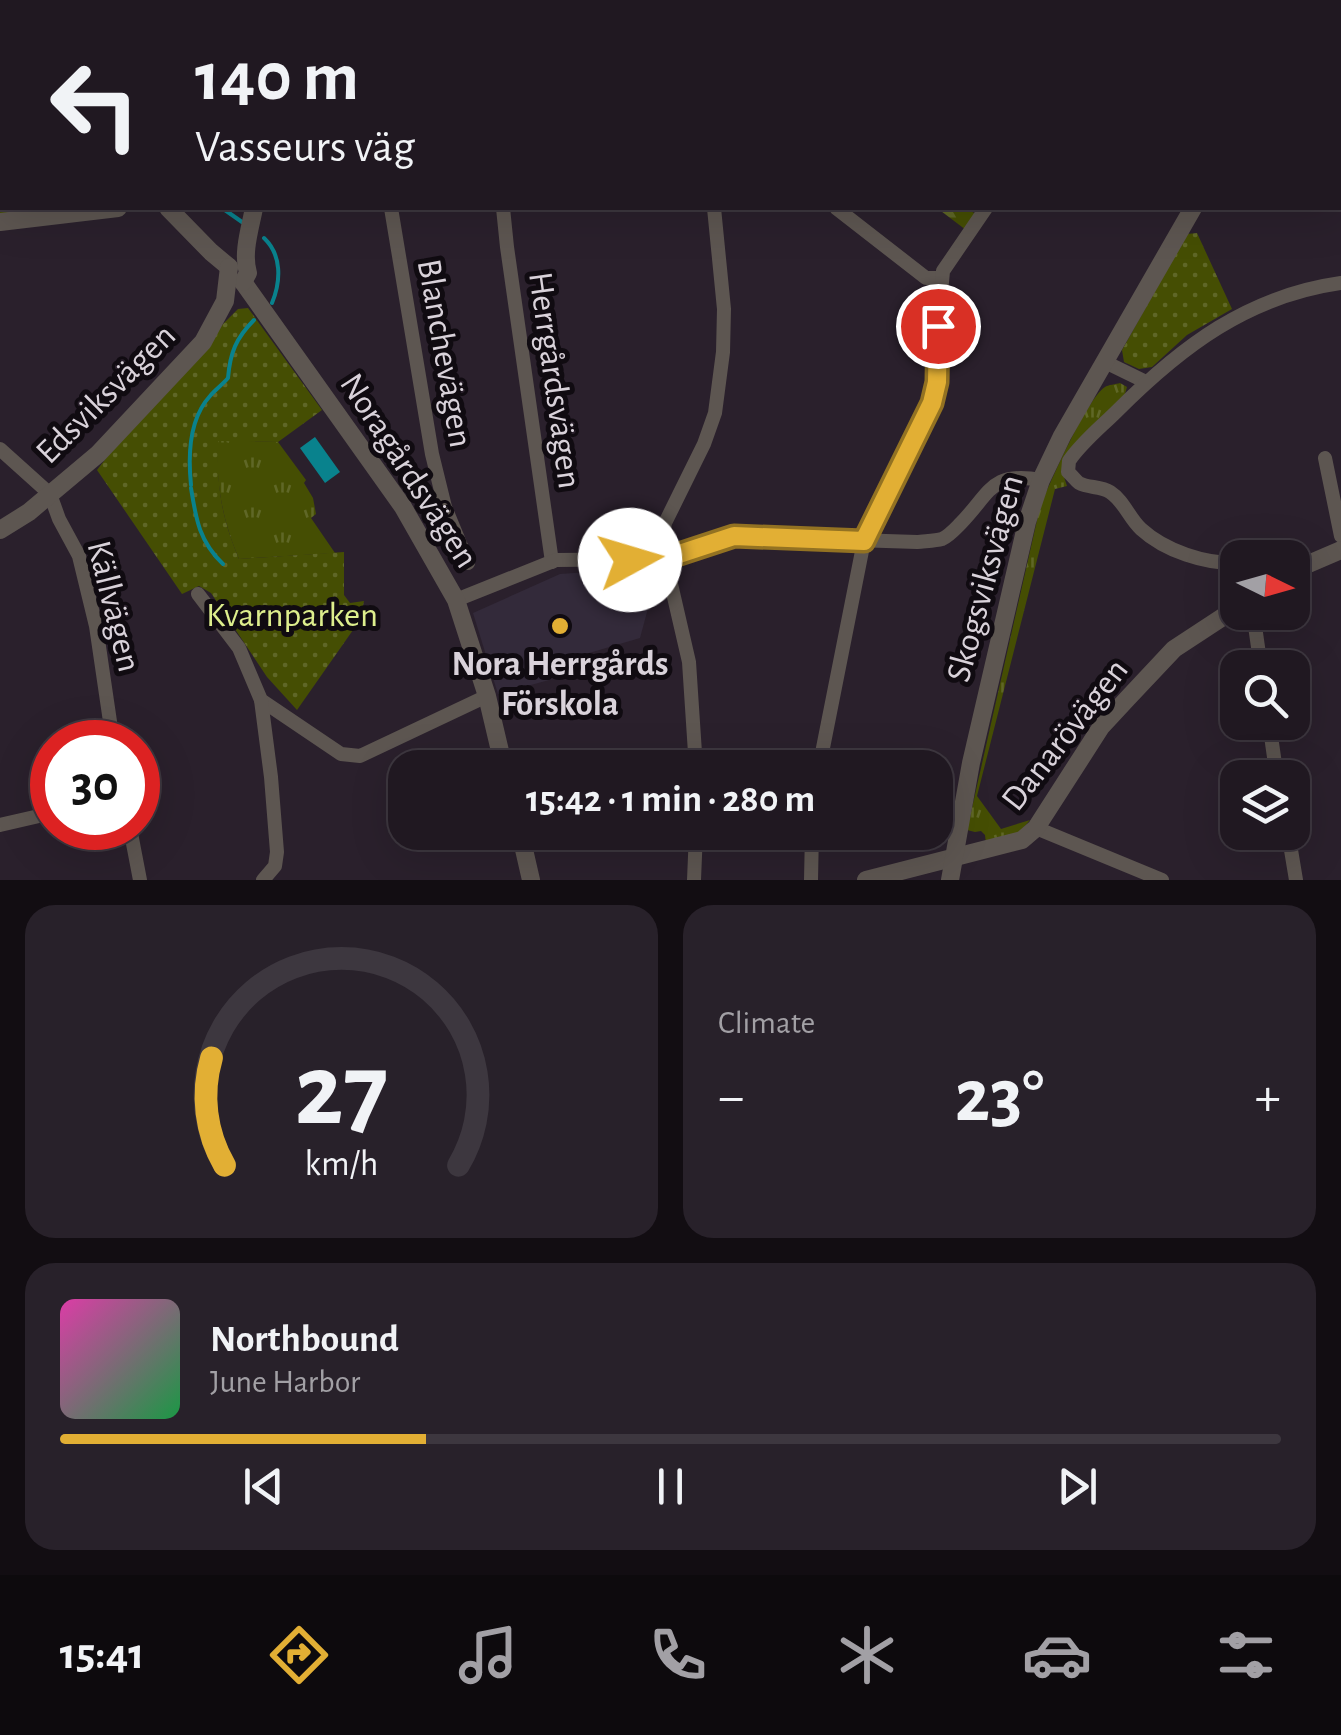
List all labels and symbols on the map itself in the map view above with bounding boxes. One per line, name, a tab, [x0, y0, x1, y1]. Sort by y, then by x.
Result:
street label: Blanchevägen	[411, 256, 478, 450]
street label: Herrgårdsvägen	[522, 270, 587, 491]
pin	[896, 284, 981, 369]
street label: Edsviksvägen	[30, 318, 182, 470]
street label: Noragårdsvägen	[333, 368, 484, 574]
street label: Skogsviksvägen	[941, 471, 1030, 686]
position arrow	[578, 508, 682, 612]
street label: Källvägen	[80, 537, 147, 676]
north arrow	[1220, 540, 1310, 630]
park label: Kvarnparken	[206, 598, 378, 633]
marker: Nora Herrgårds Förskola	[549, 615, 571, 637]
place label: Nora Herrgårds Förskola	[452, 647, 668, 722]
street label: Danarövägen	[995, 652, 1135, 817]
speed limit sign: 30	[30, 720, 160, 850]

